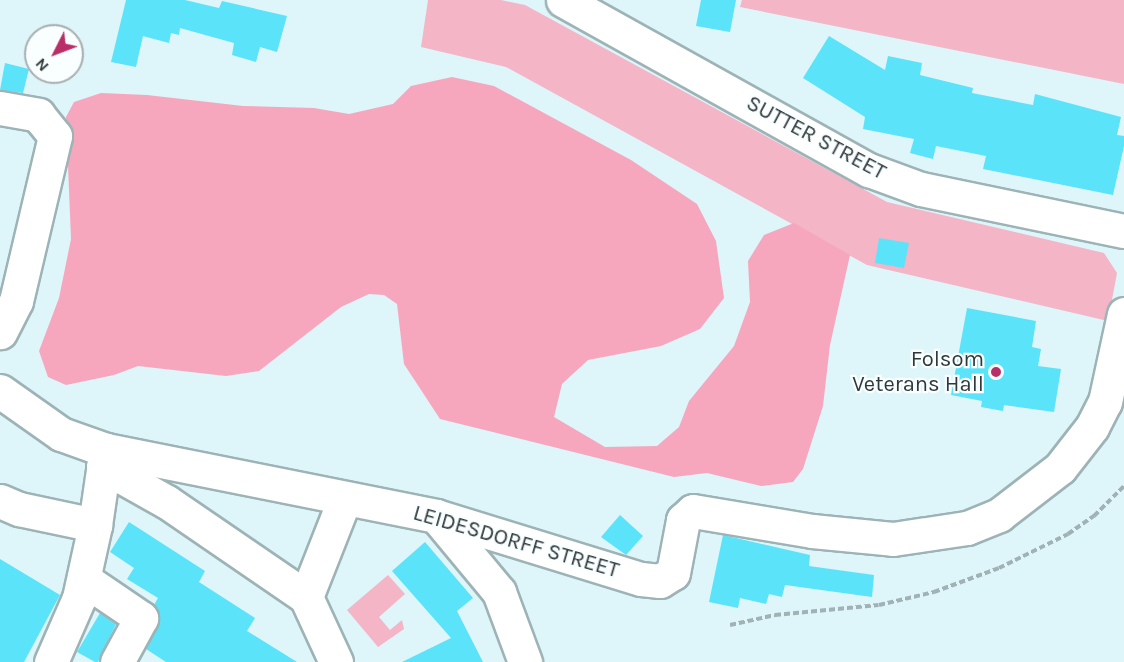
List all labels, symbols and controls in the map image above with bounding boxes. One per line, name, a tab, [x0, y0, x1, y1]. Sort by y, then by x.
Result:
north arrow	[24, 24, 84, 84]
text: N	[31, 54, 53, 76]
street label: SUTTER STREET	[742, 90, 890, 186]
place label: Folsom Veterans Hall	[852, 346, 984, 398]
marker: Folsom Veterans Hall	[989, 365, 1003, 379]
street label: LEIDESDORFF STREET	[410, 500, 622, 584]

